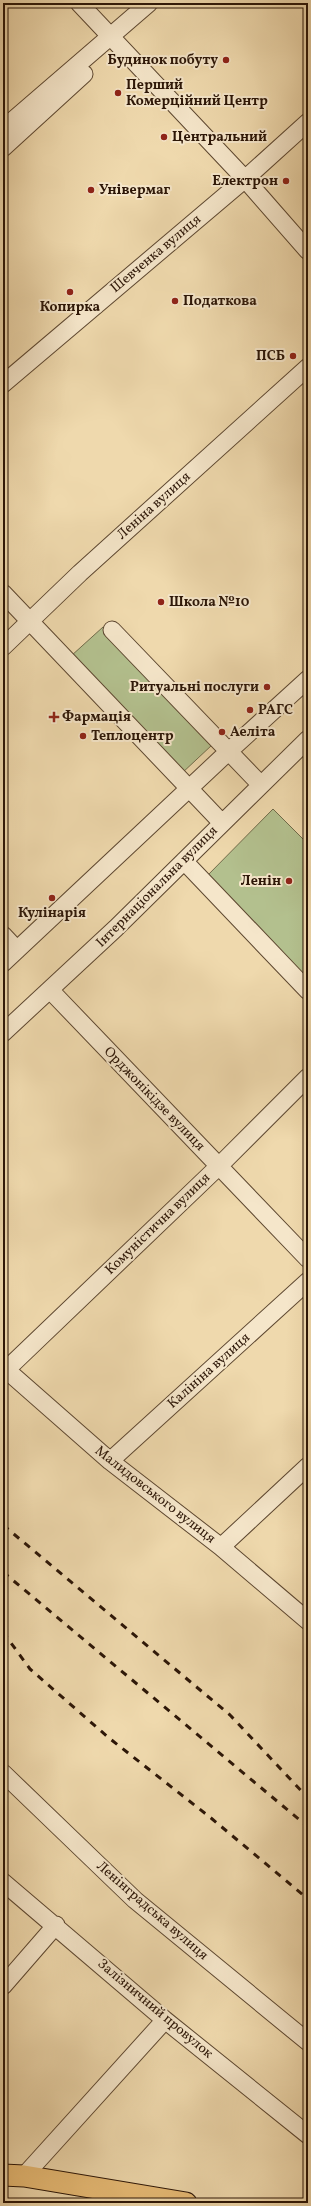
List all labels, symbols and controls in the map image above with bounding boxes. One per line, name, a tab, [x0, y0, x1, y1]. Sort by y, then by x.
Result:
place label: Будинок побуту	[107, 51, 218, 70]
marker: Будинок побуту	[221, 55, 231, 65]
place label: Перший Комерційний Центр	[126, 76, 268, 111]
marker: Перший Комерційний Центр	[113, 88, 123, 98]
place label: Центральний	[172, 128, 267, 147]
marker: Центральний	[159, 132, 169, 142]
place label: Електрон	[212, 172, 278, 191]
marker: Електрон	[281, 176, 291, 186]
place label: Універмаг	[99, 181, 171, 200]
marker: Універмаг	[86, 185, 96, 195]
street label: Шевченка вулиця	[107, 210, 205, 298]
marker: Копирка	[65, 287, 75, 297]
place label: Податкова	[183, 292, 257, 311]
marker: Податкова	[170, 296, 180, 306]
place label: Копирка	[40, 298, 101, 317]
place label: ПСБ	[256, 347, 285, 366]
marker: ПСБ	[288, 351, 298, 361]
street label: Леніна вулиця	[113, 468, 195, 544]
place label: Школа №10	[169, 593, 250, 612]
marker: Школа №10	[156, 597, 166, 607]
place label: Ритуальні послуги	[130, 678, 259, 697]
marker: Ритуальні послуги	[262, 682, 272, 692]
place label: РАГС	[258, 701, 293, 720]
marker: РАГС	[245, 705, 255, 715]
place label: Фармація	[62, 708, 131, 727]
marker: Фармація	[49, 712, 59, 722]
place label: Аеліта	[230, 723, 276, 742]
place label: Теплоцентр	[91, 727, 174, 746]
marker: Аеліта	[217, 727, 227, 737]
marker: Теплоцентр	[78, 731, 88, 741]
street label: Інтернаціональна вулиця	[92, 822, 222, 952]
place label: Ленін	[241, 872, 281, 891]
marker: Ленін	[284, 876, 294, 886]
marker: Кулінарія	[47, 893, 57, 903]
place label: Кулінарія	[18, 904, 86, 923]
street label: Орджонікідзе вулиця	[99, 1043, 209, 1155]
street label: Комуністична вулиця	[101, 1169, 215, 1279]
street label: Калініна вулиця	[164, 1329, 254, 1413]
street label: Малидовського вулиця	[91, 1442, 219, 1548]
street label: Ленінградська вулиця	[92, 1857, 212, 1965]
street label: Залізничний провулок	[93, 1955, 217, 2063]

